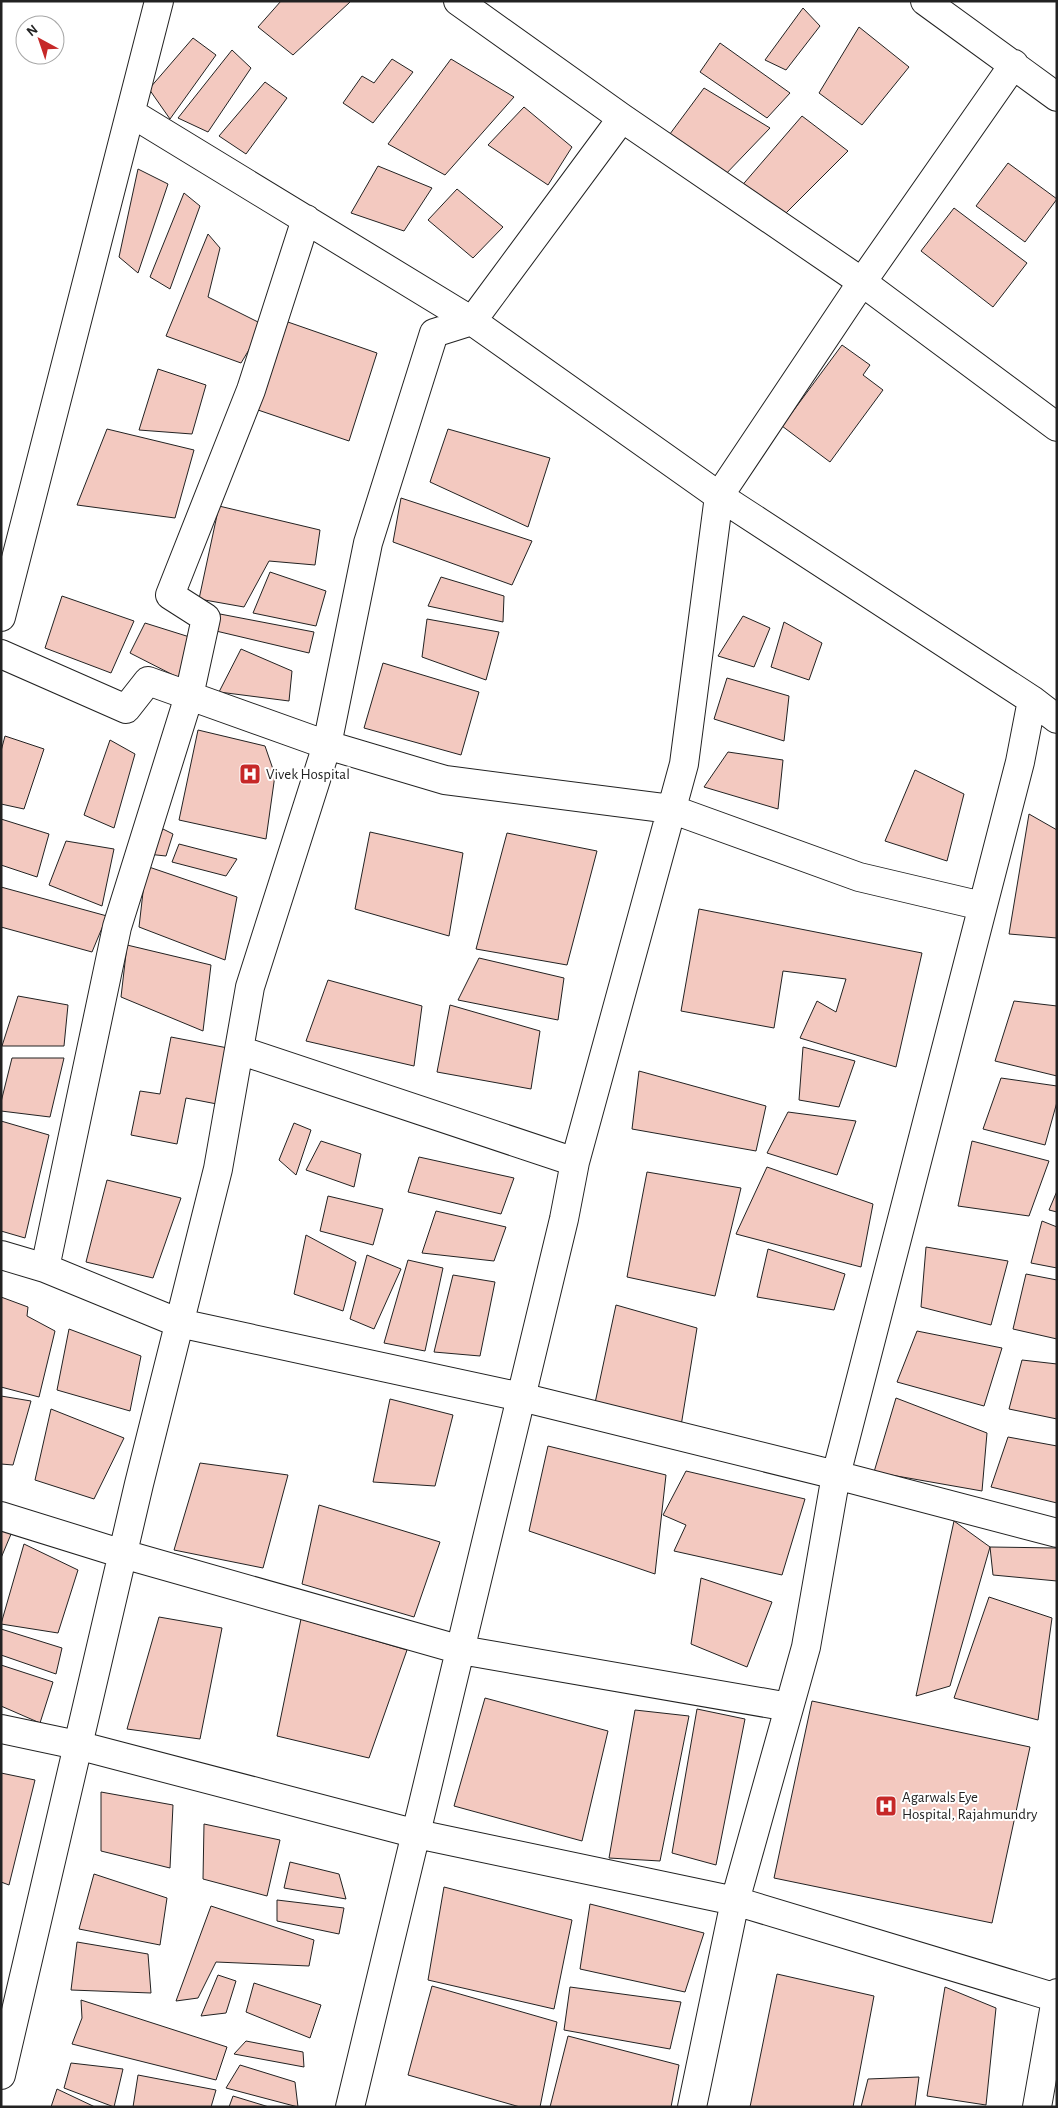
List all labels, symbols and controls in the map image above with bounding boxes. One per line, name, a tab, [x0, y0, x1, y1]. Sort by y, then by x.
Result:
north arrow	[15, 15, 65, 65]
text: N	[24, 22, 41, 39]
hospital icon: Vivek Hospital	[238, 762, 262, 786]
place label: Vivek Hospital	[266, 767, 350, 782]
place label: Agarwals Eye Hospital, Rajahmundry	[902, 1790, 1038, 1822]
hospital icon: Agarwals Eye Hospital, Rajahmundry	[874, 1794, 898, 1818]

